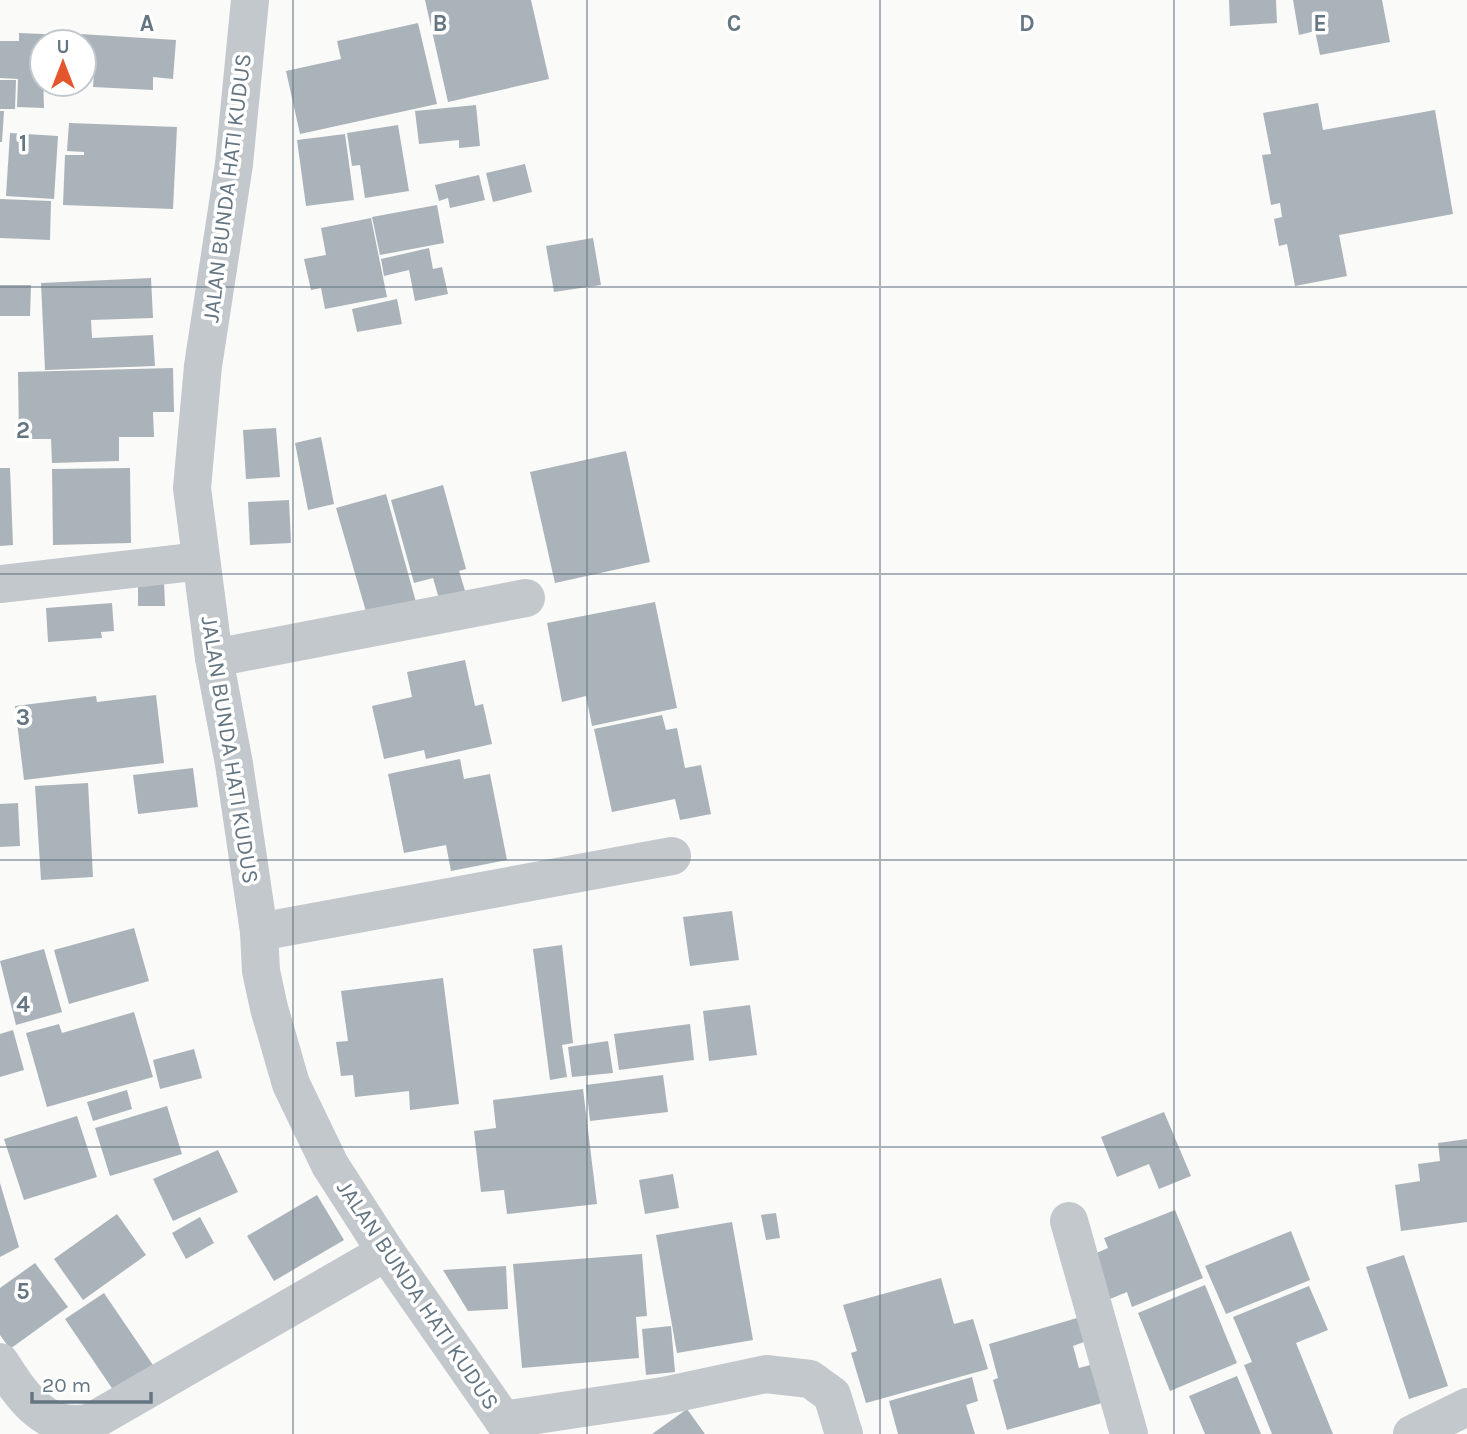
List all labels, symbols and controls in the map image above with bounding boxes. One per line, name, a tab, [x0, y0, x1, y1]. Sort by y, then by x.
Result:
text: A	[140, 10, 154, 37]
text: B	[433, 10, 447, 37]
text: C	[727, 10, 741, 37]
text: D	[1019, 10, 1035, 37]
text: E	[1313, 10, 1327, 37]
north arrow	[28, 28, 98, 98]
text: U	[56, 36, 70, 58]
street label: JALAN BUNDA HATI KUDUS	[197, 52, 257, 324]
text: 1	[19, 130, 27, 157]
text: 2	[16, 417, 30, 444]
street label: JALAN BUNDA HATI KUDUS	[195, 614, 265, 886]
text: 3	[16, 704, 30, 731]
text: 4	[16, 991, 30, 1018]
street label: JALAN BUNDA HATI KUDUS	[331, 1175, 505, 1415]
text: 5	[16, 1278, 30, 1305]
scale bar	[32, 1360, 150, 1404]
text: 20 m	[42, 1373, 91, 1397]

